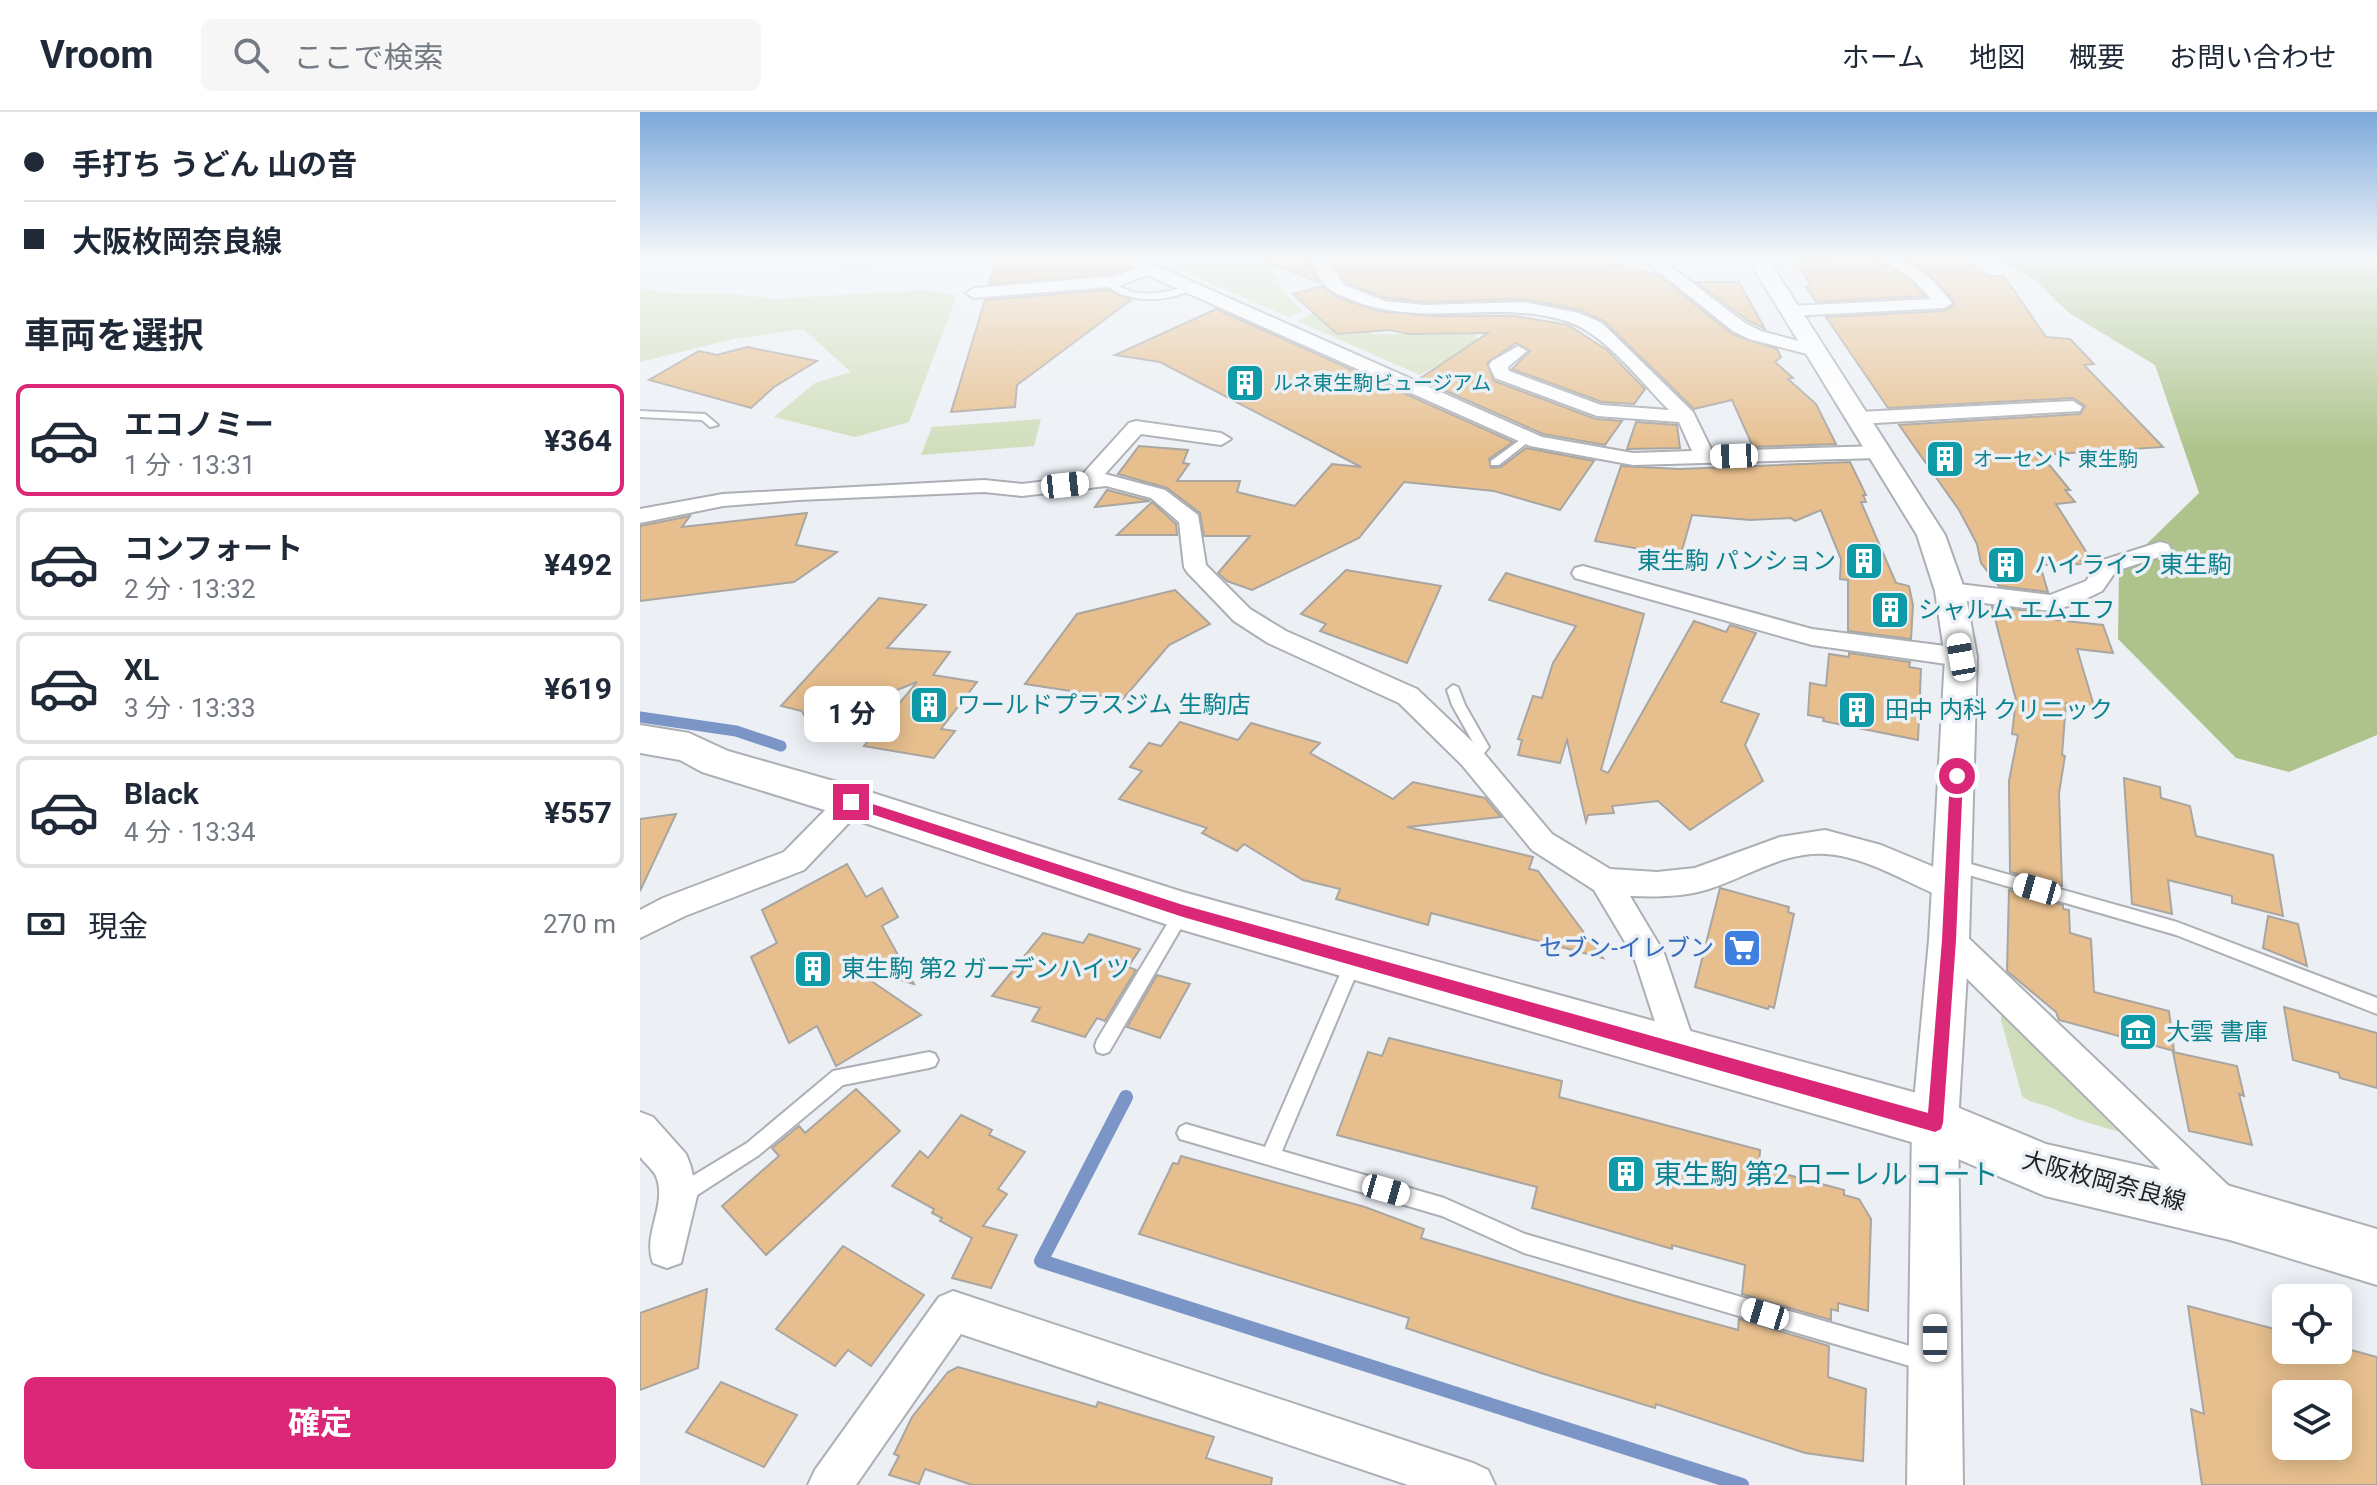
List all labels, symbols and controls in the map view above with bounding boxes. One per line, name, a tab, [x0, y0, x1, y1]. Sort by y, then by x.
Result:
search box	[201, 19, 761, 91]
text: Vroom	[40, 33, 153, 77]
icon: search	[229, 33, 273, 77]
text: ここで検索	[293, 40, 443, 75]
text: ホーム	[1842, 41, 1925, 74]
text: 地図	[1969, 41, 2025, 74]
text: 概要	[2069, 41, 2125, 74]
text: お問い合わせ	[2169, 41, 2337, 74]
text: 手打ち うどん 山の音	[72, 147, 357, 182]
text: 大阪枚岡奈良線	[72, 224, 282, 259]
text: 車両を選択	[24, 315, 204, 357]
building icon: ルネ東生駒ビュージアム	[1224, 362, 1266, 404]
place label: ルネ東生駒ビュージアム	[1273, 371, 1491, 395]
icon: car	[28, 404, 100, 476]
text: エコノミー	[124, 407, 274, 442]
text: ¥364	[544, 423, 612, 458]
building icon: オーセント 東生駒	[1924, 438, 1966, 480]
car	[1710, 443, 1758, 469]
place label: オーセント 東生駒	[1973, 447, 2138, 471]
text: 1 分 · 13:31	[124, 450, 256, 480]
car	[1040, 471, 1090, 499]
icon: car	[28, 528, 100, 600]
text: コンフォート	[124, 531, 303, 566]
building icon: 東生駒 パンション	[1843, 540, 1885, 582]
building icon: ハイライフ 東生駒	[1985, 544, 2027, 586]
text: ¥492	[544, 547, 612, 582]
place label: 東生駒 パンション	[1637, 547, 1836, 575]
place label: ハイライフ 東生駒	[2034, 551, 2231, 579]
text: 2 分 · 13:32	[124, 574, 256, 604]
building icon: シャルム エムエフ	[1869, 589, 1911, 631]
place label: シャルム エムエフ	[1918, 596, 2115, 624]
car	[1945, 631, 1977, 683]
icon: car	[28, 652, 100, 724]
text: XL	[124, 652, 159, 687]
text: ¥619	[544, 671, 612, 706]
building icon: ワールドプラスジム 生駒店	[908, 684, 950, 726]
callout: 1 分	[803, 686, 899, 742]
building icon: 田中 内科 クリニック	[1836, 689, 1878, 731]
place label: ワールドプラスジム 生駒店	[957, 691, 1250, 719]
text: 3 分 · 13:33	[124, 693, 256, 723]
place label: 田中 内科 クリニック	[1885, 696, 2113, 724]
text: 1 分	[828, 699, 876, 729]
route start	[1939, 758, 1975, 794]
icon: car	[28, 776, 100, 848]
text: Black	[124, 776, 199, 811]
route end	[833, 784, 869, 820]
text: ¥557	[544, 795, 612, 830]
text: 4 分 · 13:34	[124, 817, 256, 847]
car	[2011, 871, 2063, 907]
icon: cash	[24, 902, 68, 946]
text: 現金	[88, 909, 148, 944]
text: 270 m	[543, 909, 616, 939]
supermarket icon: セブン-イレブン	[1721, 927, 1763, 969]
place label: セブン-イレブン	[1539, 934, 1714, 962]
building icon: 東生駒 第2 ガーデンハイツ	[792, 948, 834, 990]
place label: 東生駒 第2 ガーデンハイツ	[841, 955, 1130, 983]
museum icon: 大雲 書庫	[2117, 1011, 2159, 1053]
place label: 大雲 書庫	[2166, 1018, 2268, 1046]
street label: 大阪枚岡奈良線	[2019, 1146, 2189, 1216]
building icon: 東生駒 第2 ローレル コート	[1605, 1153, 1647, 1195]
place label: 東生駒 第2 ローレル コート	[1654, 1158, 1999, 1191]
car	[1360, 1172, 1412, 1208]
map controls	[2272, 1284, 2352, 1460]
button: locate	[2272, 1284, 2352, 1364]
car	[1739, 1296, 1791, 1332]
car	[1923, 1314, 1947, 1362]
button: 確定	[24, 1377, 616, 1469]
button: layers	[2272, 1380, 2352, 1460]

